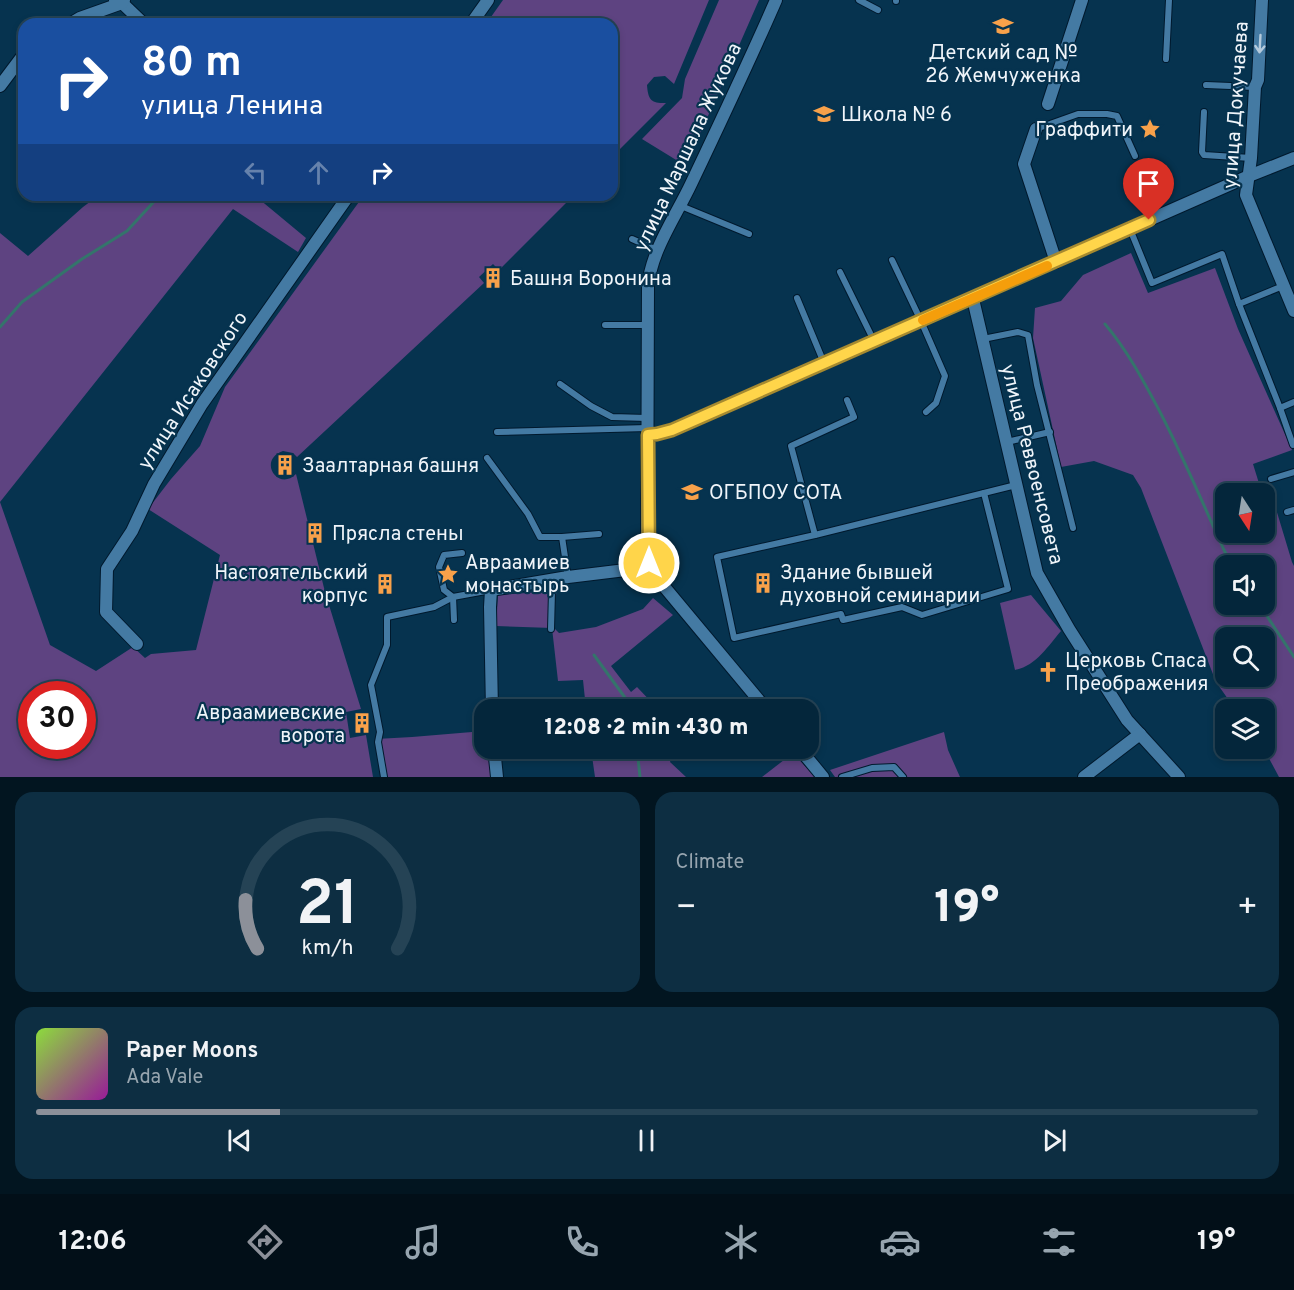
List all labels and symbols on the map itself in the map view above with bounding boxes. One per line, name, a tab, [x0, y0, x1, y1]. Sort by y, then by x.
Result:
school or university icon: Детский сад № 26 Жемчуженка	[991, 14, 1015, 38]
street label: улица Докучаева	[1218, 20, 1256, 190]
one-way arrow	[1254, 33, 1265, 53]
street label: улица Маршала Жукова	[629, 39, 749, 256]
place label: Детский сад № 26 Жемчуженка	[925, 41, 1081, 90]
school or university icon: Школа № 6	[812, 102, 836, 126]
place label: Школа № 6	[841, 103, 952, 129]
place icon: Граффити	[1138, 117, 1162, 141]
place label: Граффити	[1035, 118, 1133, 144]
pin	[1123, 158, 1174, 220]
building icon: Башня Воронина	[481, 266, 505, 290]
place label: Башня Воронина	[510, 267, 671, 293]
street label: улица Исаковского	[133, 307, 254, 475]
street label: улица Реввоенсовета	[994, 362, 1069, 567]
building icon: Заалтарная башня	[273, 453, 297, 477]
place label: Заалтарная башня	[302, 454, 479, 480]
school or university icon: ОГБПОУ СОТА	[680, 480, 704, 504]
place label: ОГБПОУ СОТА	[709, 481, 843, 507]
north arrow	[1215, 483, 1275, 543]
building icon: Прясла стены	[303, 521, 327, 545]
place label: Прясла стены	[332, 522, 464, 548]
position arrow	[617, 531, 681, 595]
place label: Авраамиев монастырь	[465, 551, 570, 600]
place label: Настоятельский корпус	[214, 561, 368, 610]
place label: Здание бывшей духовной семинарии	[780, 561, 980, 610]
place icon: Авраамиев монастырь	[436, 562, 460, 586]
building icon: Здание бывшей духовной семинарии	[751, 571, 775, 595]
building icon: Настоятельский корпус	[373, 572, 397, 596]
place label: Церковь Спаса Преображения	[1065, 649, 1208, 698]
church icon: Церковь Спаса Преображения	[1036, 660, 1060, 684]
speed limit sign: 30	[18, 681, 96, 759]
place label: Авраамиевские ворота	[196, 701, 345, 750]
building icon: Авраамиевские ворота	[350, 711, 374, 735]

